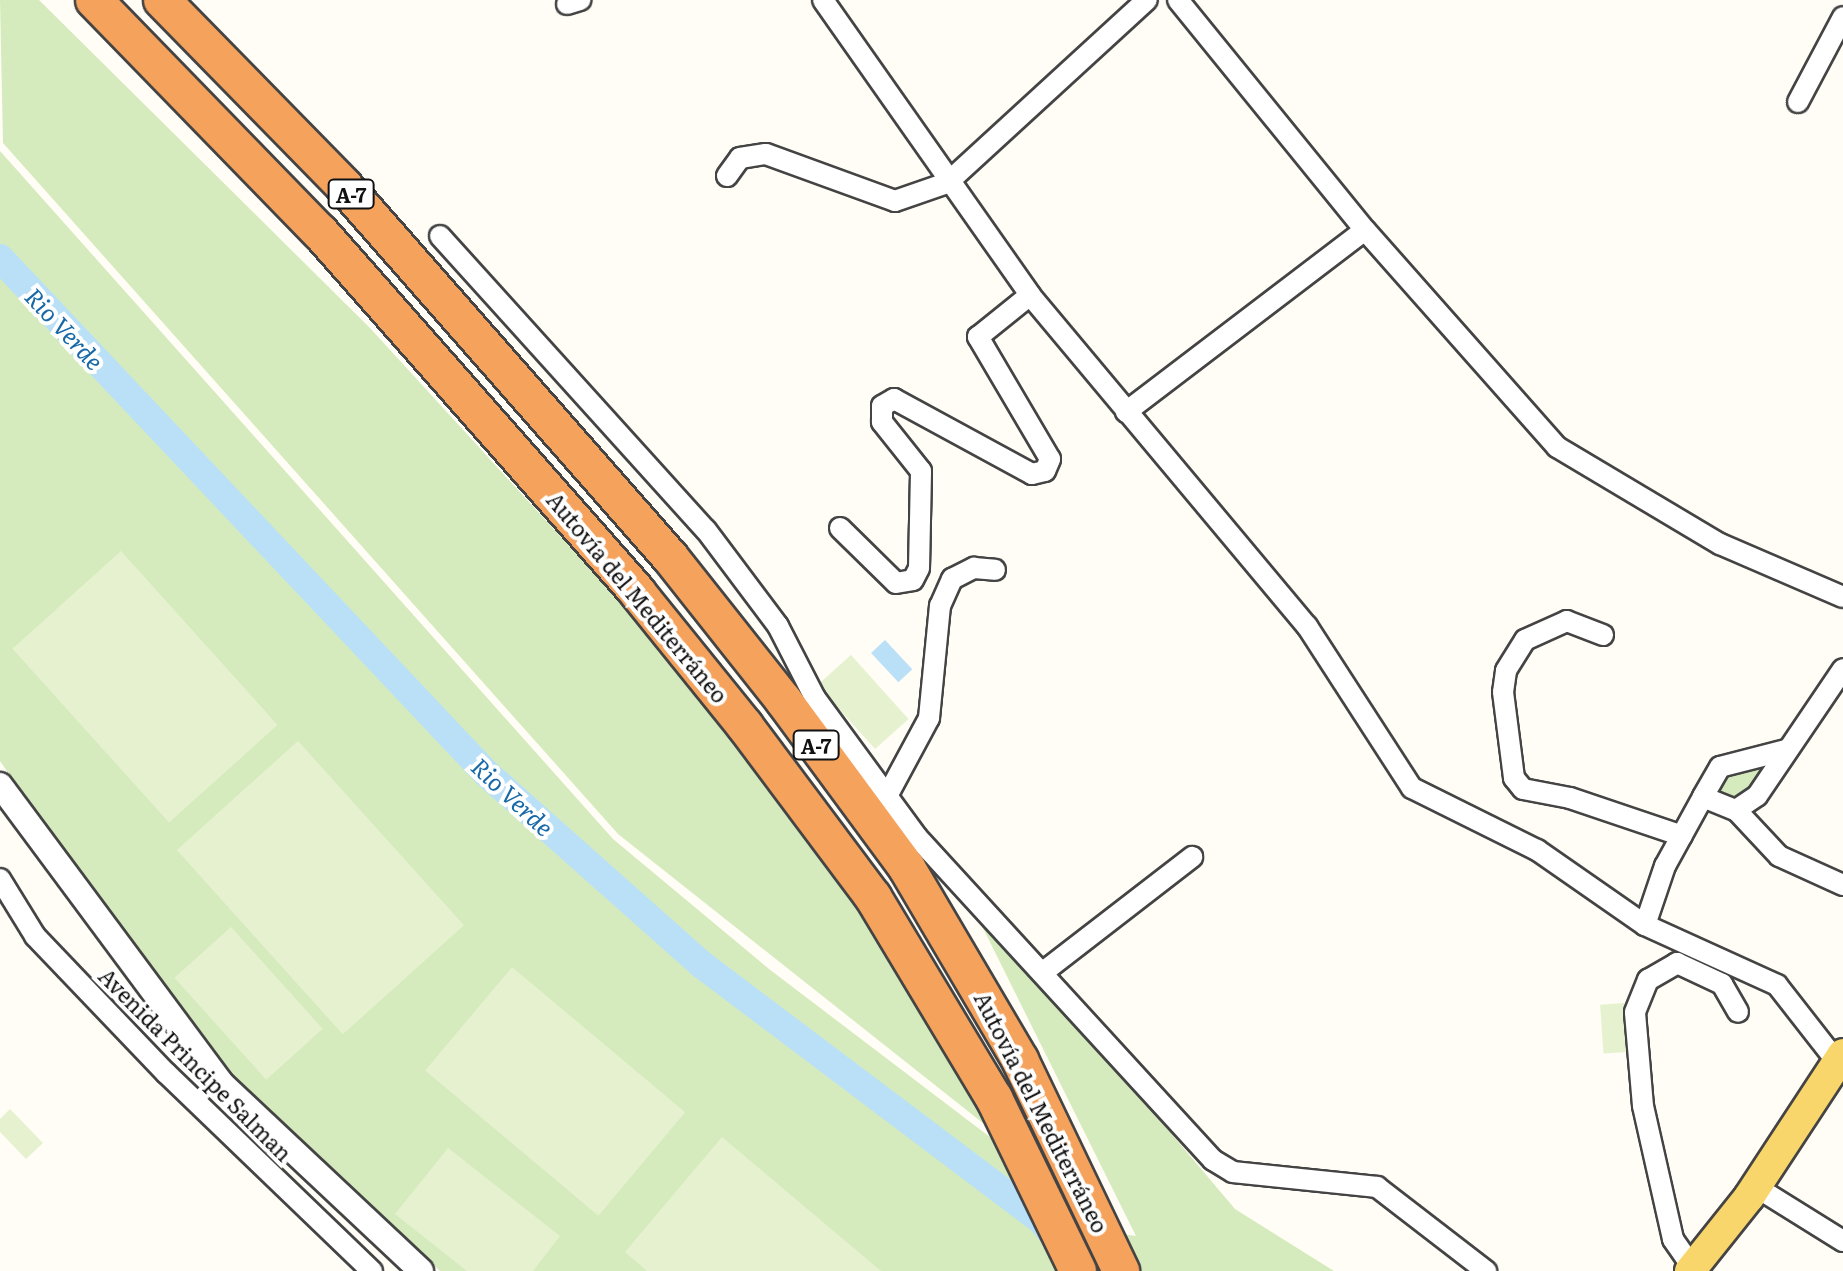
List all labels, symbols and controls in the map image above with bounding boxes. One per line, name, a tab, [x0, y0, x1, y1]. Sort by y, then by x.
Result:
road number: A-7	[327, 178, 375, 210]
water label: Rio Verde	[20, 281, 110, 375]
street label: Autovía del Mediterráneo	[542, 486, 734, 708]
road number: A-7	[792, 729, 840, 761]
water label: Rio Verde	[466, 751, 560, 841]
street label: Avenida Principe Salman	[94, 962, 298, 1166]
street label: Autovía del Mediterráneo	[970, 987, 1114, 1237]

